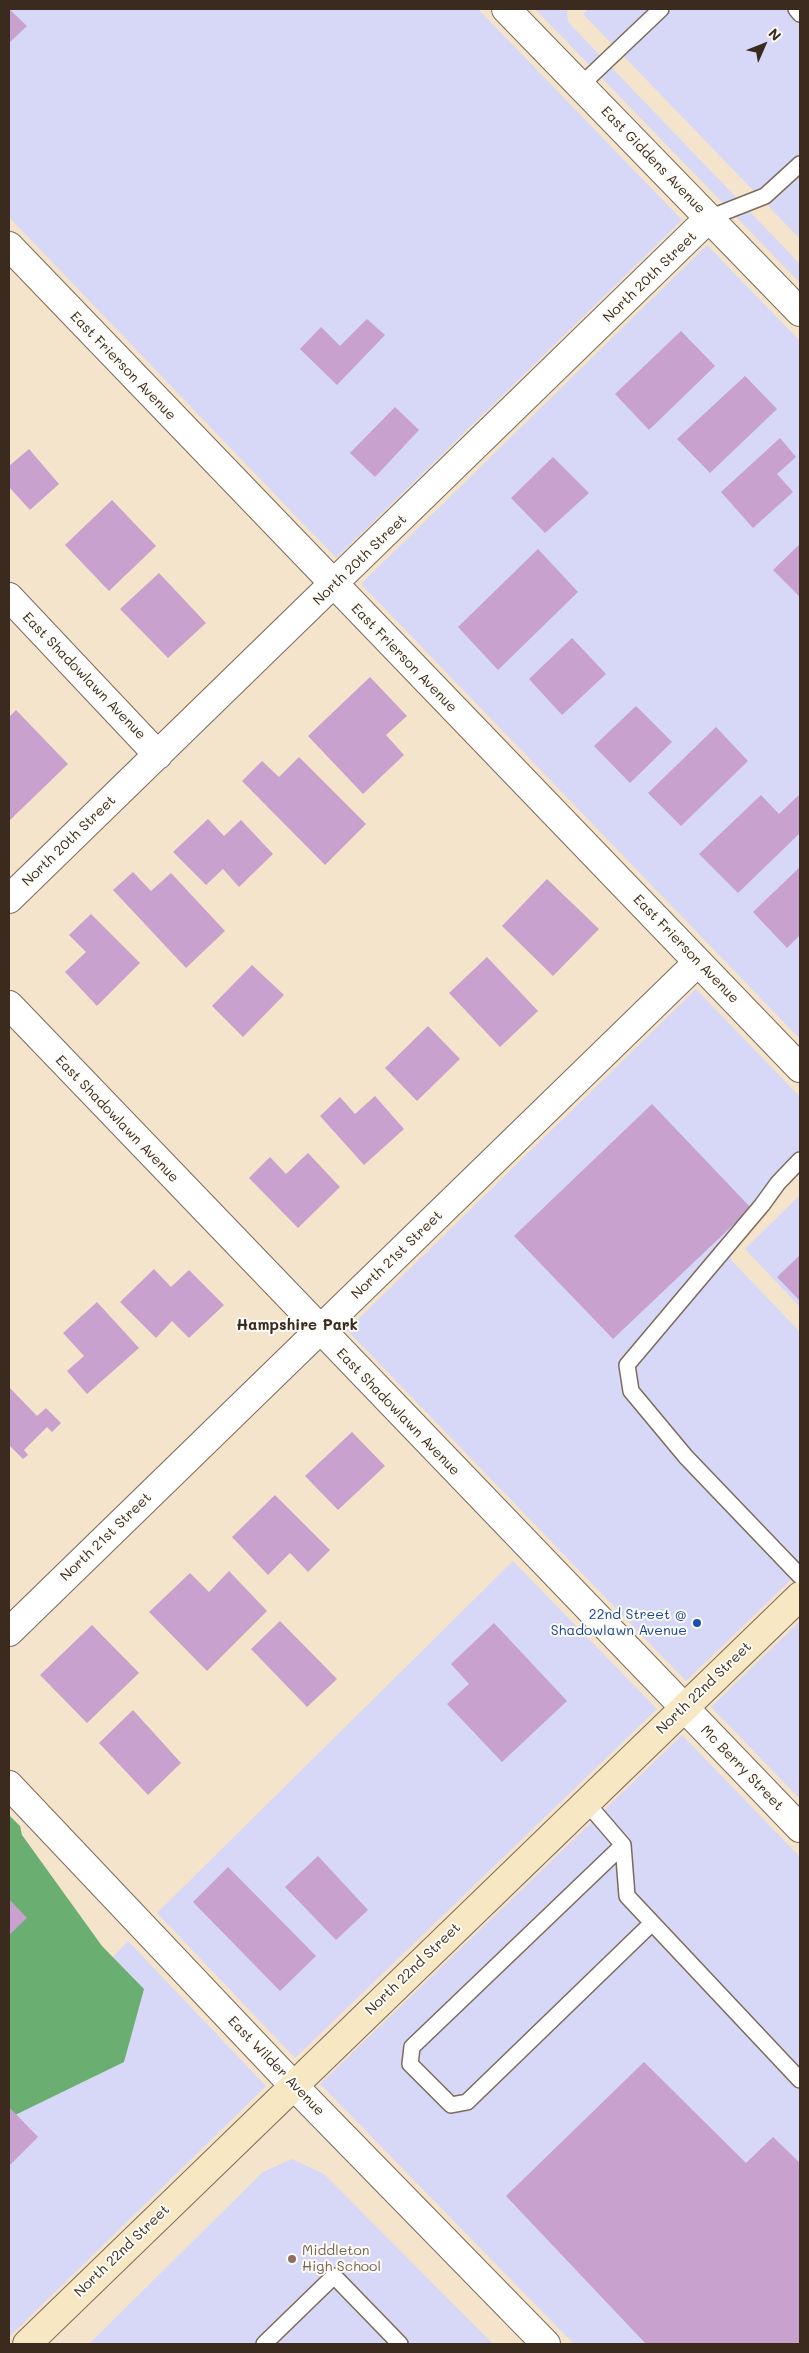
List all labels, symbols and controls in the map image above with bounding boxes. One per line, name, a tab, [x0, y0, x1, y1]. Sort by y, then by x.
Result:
north arrow	[739, 20, 789, 70]
text: N	[765, 24, 786, 45]
street label: East Giddens Avenue	[597, 103, 709, 217]
street label: North 20th Street	[600, 228, 700, 326]
street label: East Frierson Avenue	[67, 308, 179, 424]
street label: North 20th Street	[310, 511, 410, 609]
street label: East Frierson Avenue	[348, 600, 460, 716]
street label: East Shadowlawn Avenue	[19, 609, 149, 743]
street label: North 20th Street	[19, 792, 119, 890]
street label: East Frierson Avenue	[630, 891, 742, 1007]
street label: East Shadowlawn Avenue	[52, 1052, 182, 1186]
street label: North 21st Street	[348, 1207, 446, 1303]
district label: Hampshire Park	[236, 1316, 358, 1334]
street label: East Shadowlawn Avenue	[333, 1345, 463, 1479]
street label: North 21st Street	[57, 1489, 155, 1585]
place label: 22nd Street @ Shadowlawn Avenue	[551, 1607, 687, 1640]
marker: 22nd Street @ Shadowlawn Avenue	[691, 1617, 703, 1629]
street label: North 22nd Street	[653, 1638, 755, 1738]
street label: Mc Berry Street	[697, 1722, 787, 1814]
street label: North 22nd Street	[362, 1919, 464, 2019]
street label: East Wilder Avenue	[224, 2013, 328, 2119]
street label: North 22nd Street	[71, 2201, 173, 2301]
place label: Middleton High School	[302, 2243, 381, 2276]
marker: Middleton High School	[286, 2253, 298, 2265]

